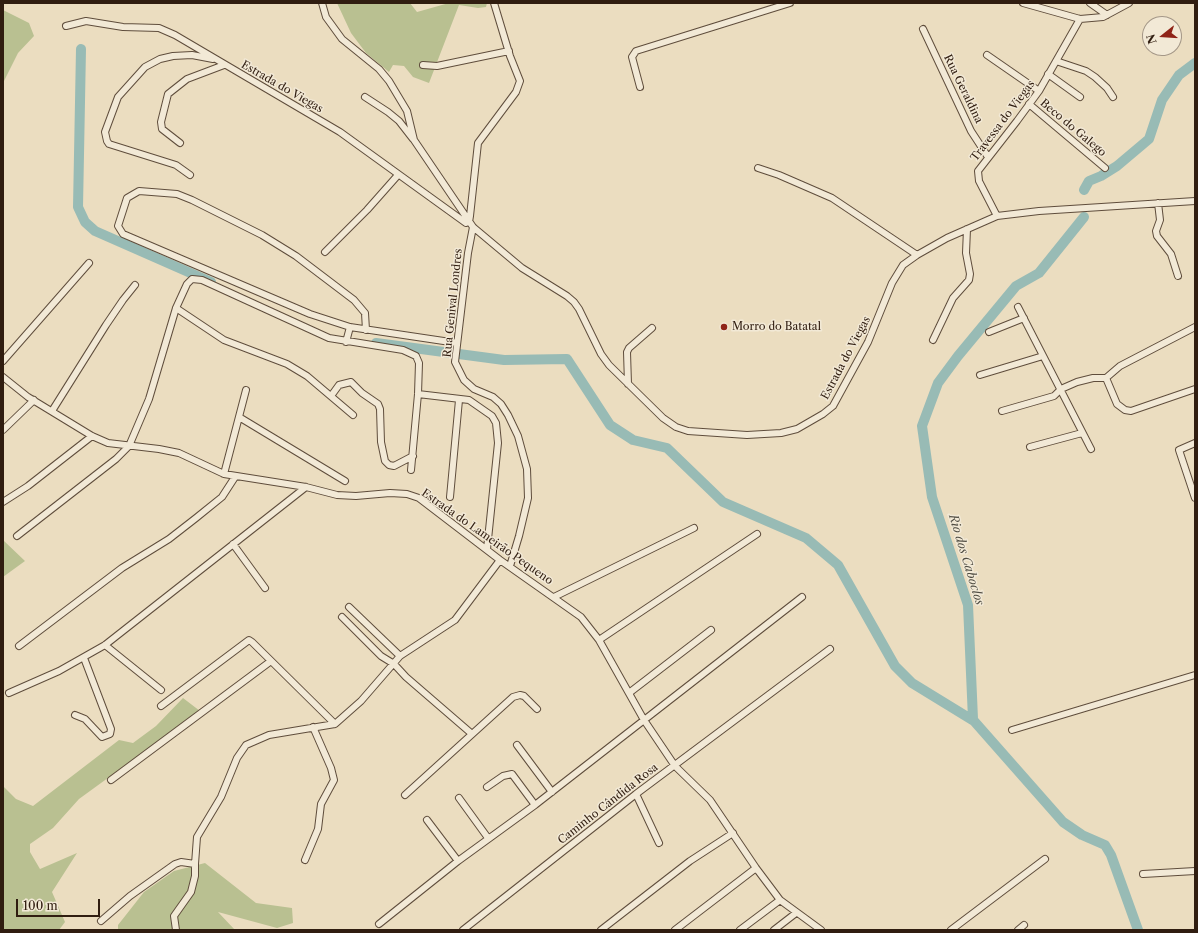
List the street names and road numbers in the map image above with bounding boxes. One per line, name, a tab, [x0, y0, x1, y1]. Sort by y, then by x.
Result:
street label: Rua Geraldina	[941, 52, 985, 126]
street label: Estrada do Viegas	[239, 58, 325, 116]
street label: Travessa do Viegas	[968, 78, 1038, 164]
street label: Beco do Galego	[1037, 97, 1109, 159]
street label: Rua Genival Londres	[441, 248, 465, 358]
street label: Estrada do Viegas	[819, 314, 873, 402]
street label: Estrada do Lameirão Pequeno	[419, 486, 555, 588]
street label: Caminho Cândida Rosa	[555, 761, 661, 847]

